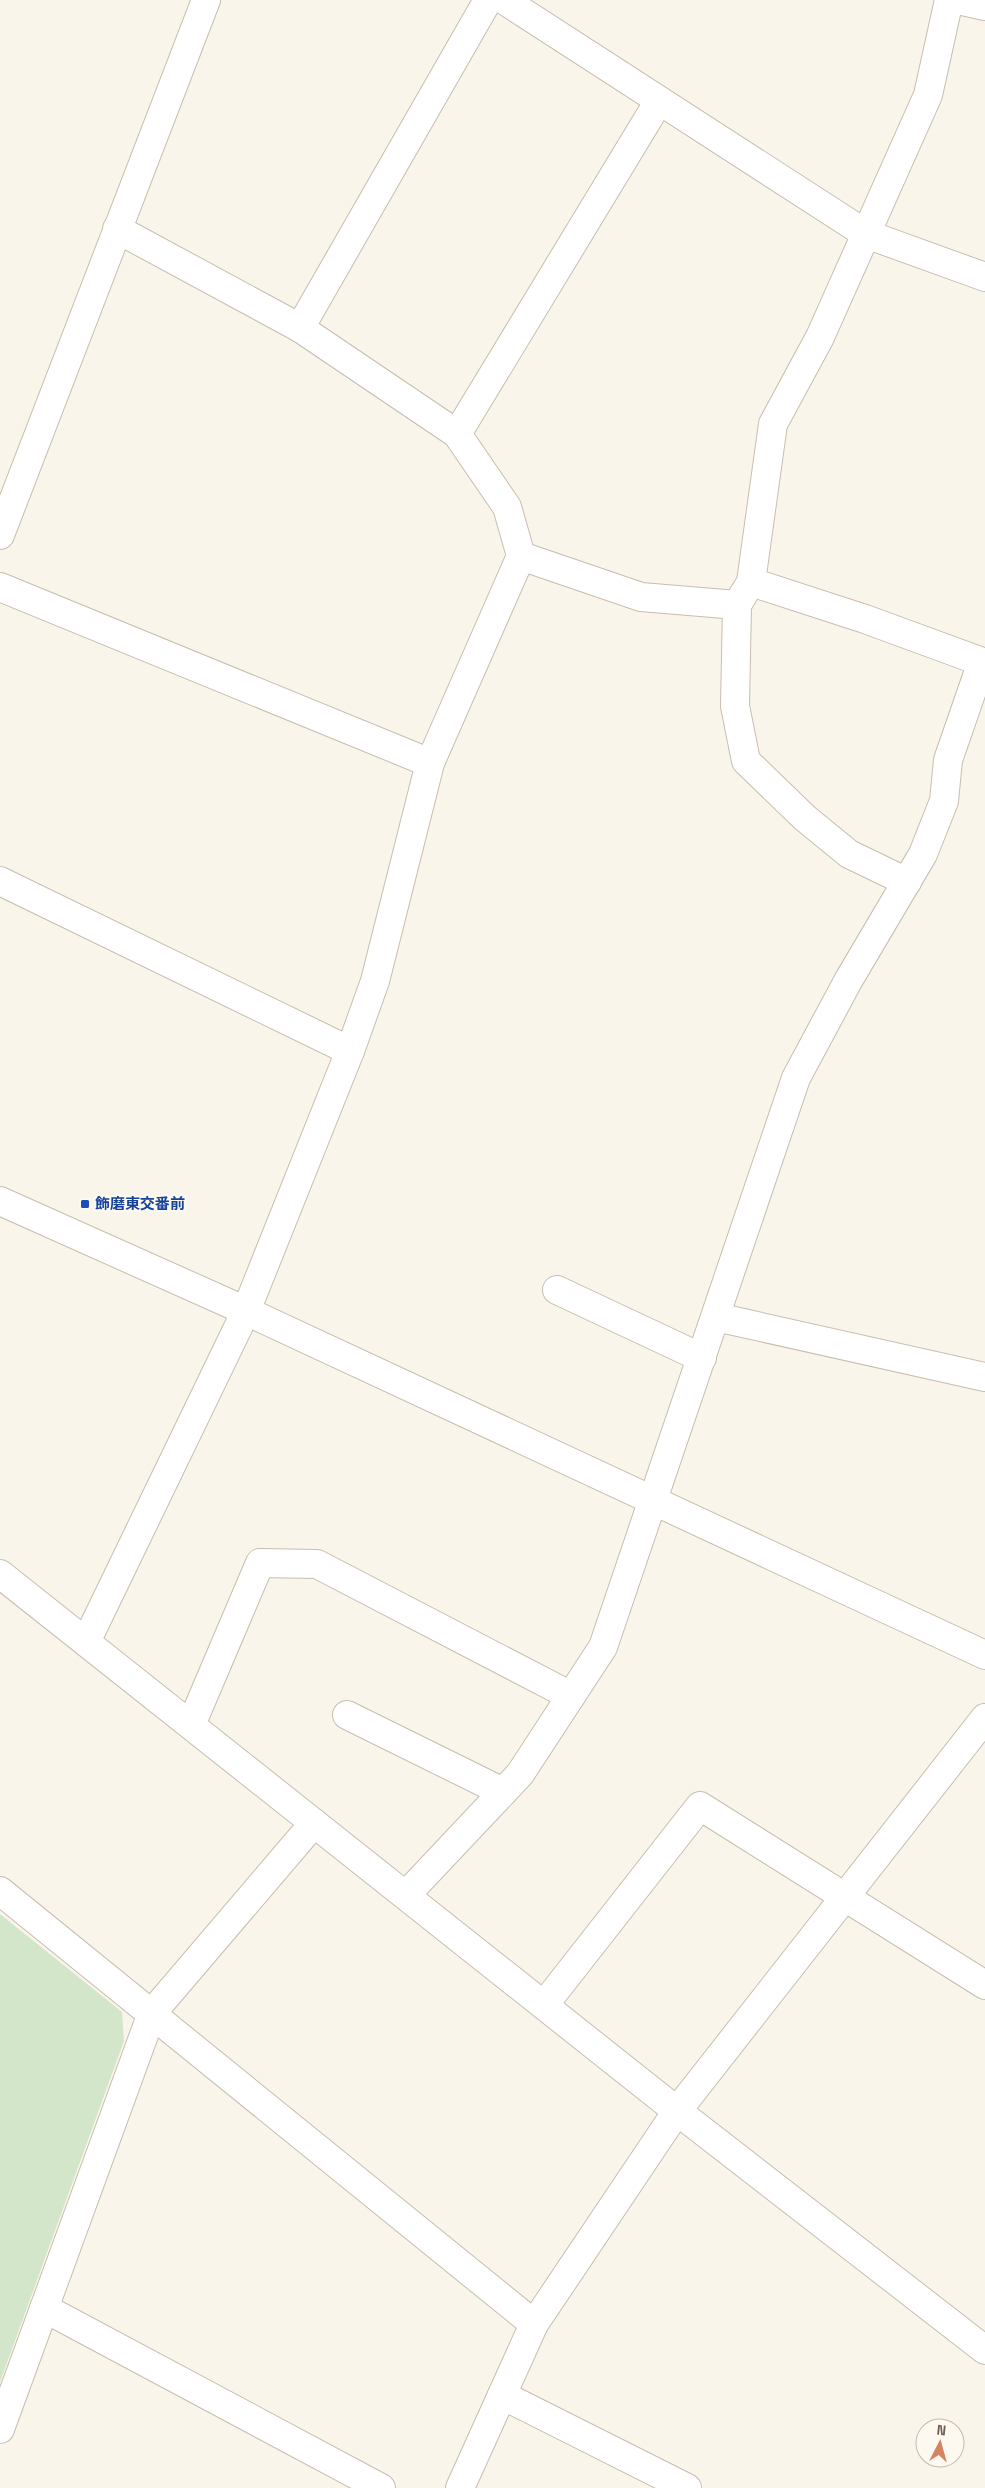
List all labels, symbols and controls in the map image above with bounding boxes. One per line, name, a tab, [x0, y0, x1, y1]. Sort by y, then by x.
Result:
place label: 飾磨東交番前	[95, 1194, 185, 1213]
marker: 飾磨東交番前	[79, 1198, 91, 1210]
north arrow	[915, 2418, 965, 2468]
text: N	[936, 2421, 947, 2440]

